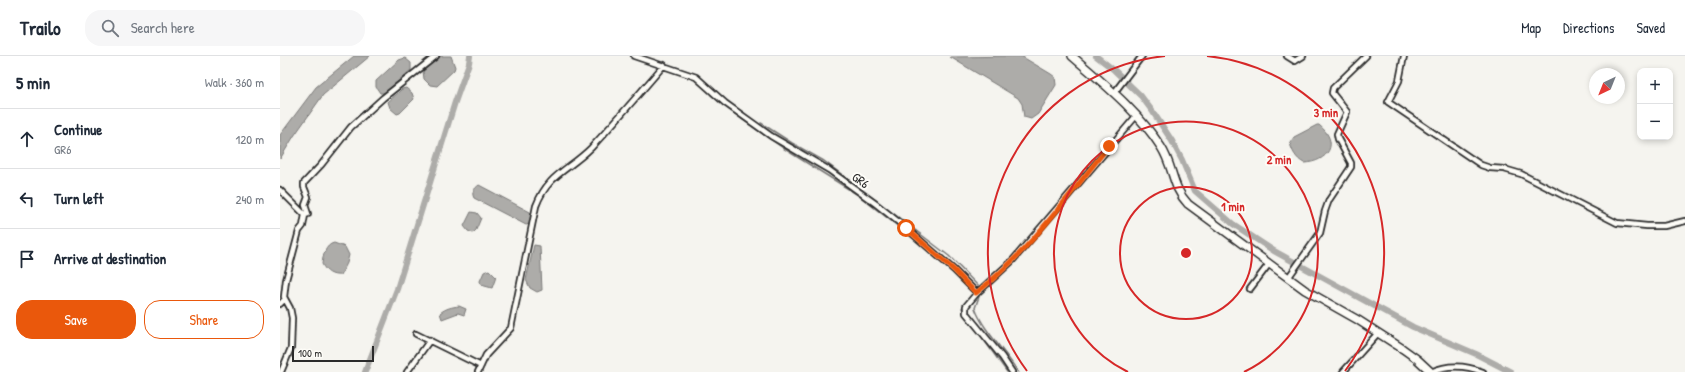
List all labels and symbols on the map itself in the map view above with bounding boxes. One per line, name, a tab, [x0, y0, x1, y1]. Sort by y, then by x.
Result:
north arrow	[1589, 68, 1625, 104]
text: 3 min	[1314, 104, 1339, 121]
route end	[1100, 137, 1118, 155]
text: 2 min	[1267, 151, 1292, 168]
street label: GR6	[849, 168, 873, 192]
text: 1 min	[1221, 198, 1245, 215]
route start	[897, 219, 915, 237]
centre of rings	[1179, 246, 1193, 260]
scale bar	[292, 344, 374, 363]

